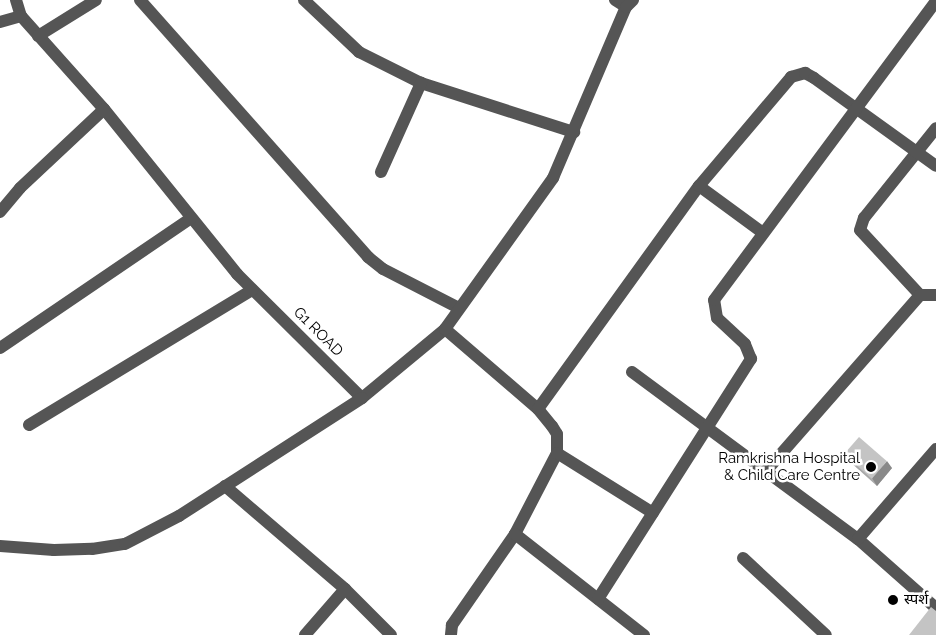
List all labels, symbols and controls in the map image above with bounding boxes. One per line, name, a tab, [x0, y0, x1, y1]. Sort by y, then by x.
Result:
street label: G1 ROAD	[290, 304, 346, 360]
place label: Ramkrishna Hospital & Child Care Centre	[718, 449, 860, 484]
marker: Ramkrishna Hospital & Child Care Centre	[864, 460, 878, 474]
place label: स्पर्श	[904, 591, 929, 609]
marker: स्पर्श	[886, 593, 900, 607]

